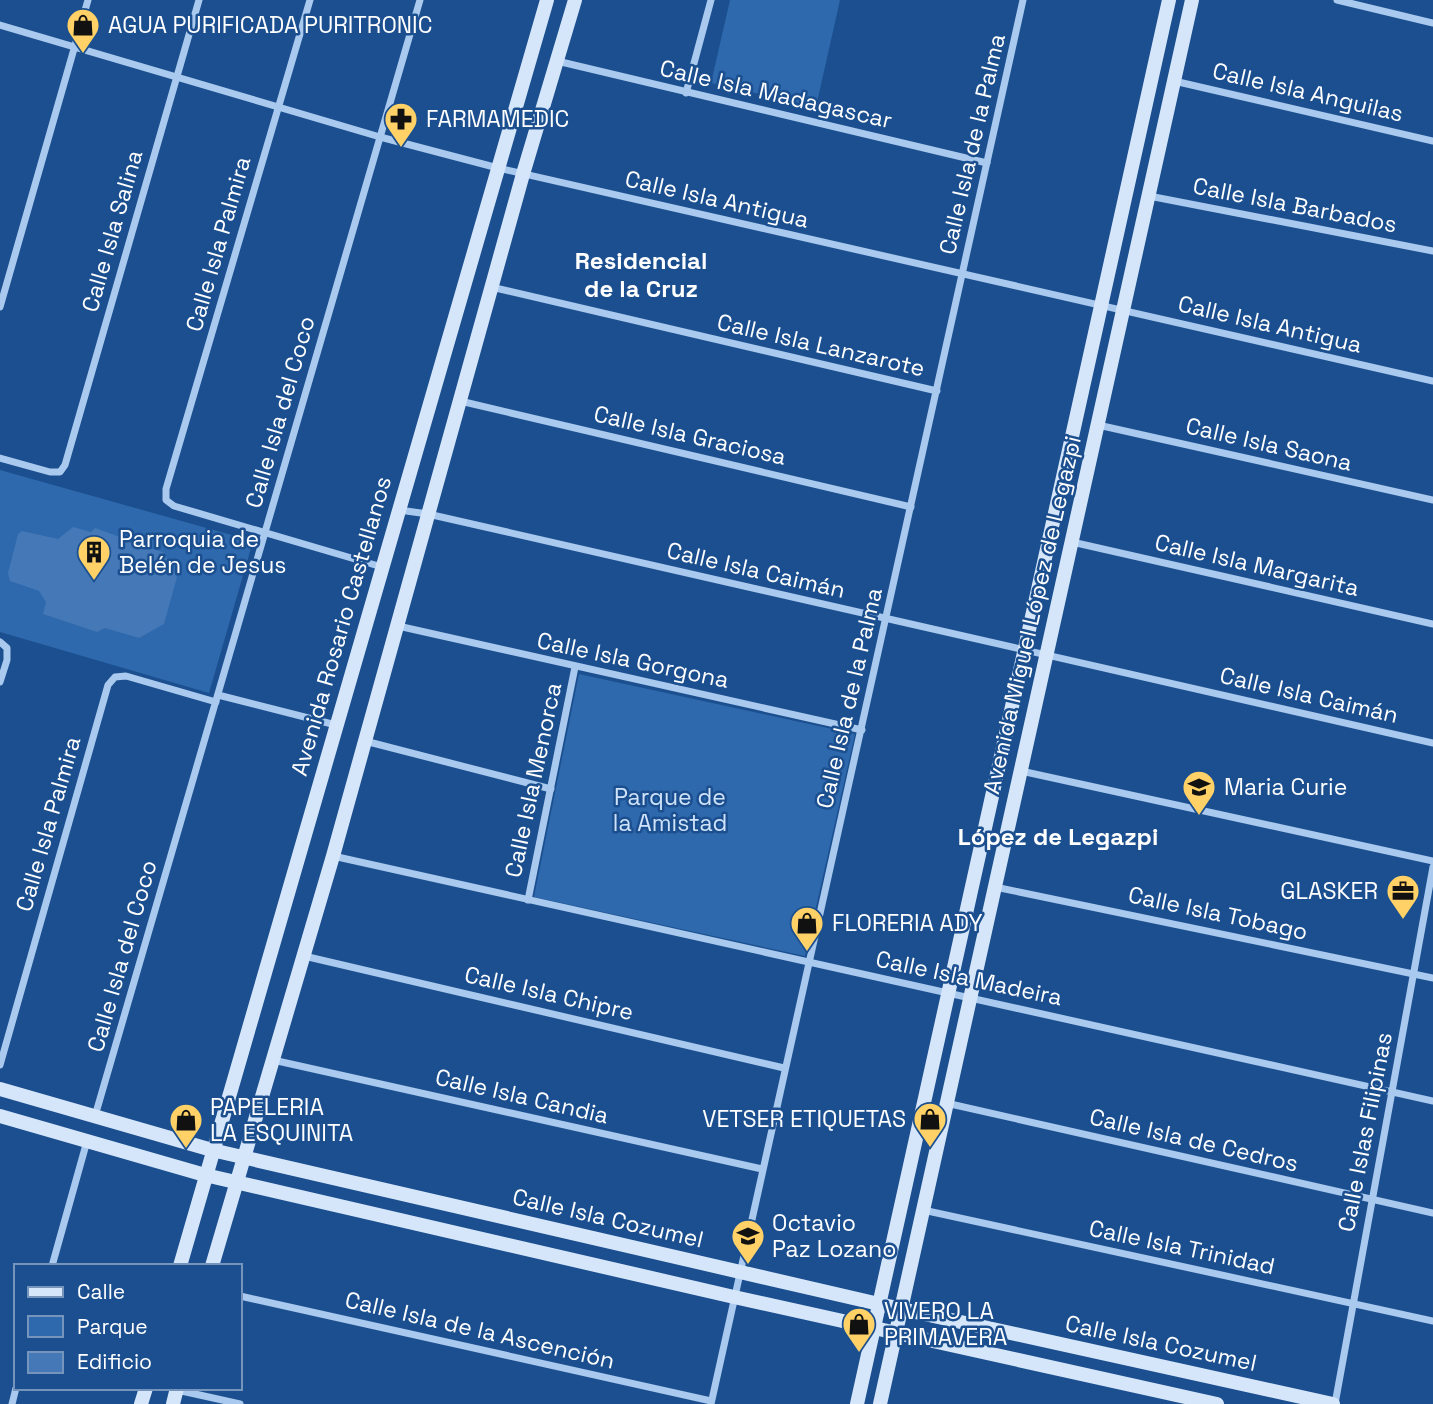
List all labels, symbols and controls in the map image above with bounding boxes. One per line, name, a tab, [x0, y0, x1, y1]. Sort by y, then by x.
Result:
shop icon: AGUA PURIFICADA PURITRONIC	[64, 6, 102, 55]
place label: AGUA PURIFICADA PURITRONIC	[108, 10, 432, 40]
street label: Calle Isla de la Palma	[932, 31, 1012, 257]
street label: Calle Isla Madagascar	[657, 53, 895, 135]
street label: Calle Isla Anguilas	[1210, 55, 1406, 129]
pharmacy icon: FARMAMEDIC	[382, 100, 420, 149]
place label: FARMAMEDIC	[426, 104, 569, 134]
street label: Calle Isla Salina	[75, 147, 149, 315]
street label: Calle Isla Palmira	[179, 153, 257, 335]
street label: Calle Isla Antigua	[622, 163, 812, 235]
street label: Calle Isla Barbados	[1190, 171, 1400, 239]
district label: Residencial de la Cruz	[575, 245, 707, 304]
street label: Calle Isla Antigua	[1175, 288, 1365, 360]
street label: Calle Isla Lanzarote	[714, 307, 928, 383]
street label: Calle Isla del Coco	[238, 313, 322, 511]
street label: Calle Isla Graciosa	[591, 398, 789, 472]
street label: Calle Isla Saona	[1183, 410, 1355, 478]
street label: Avenida Miguel López de Legazpi	[976, 433, 1088, 797]
street label: Avenida Rosario Castellanos	[284, 473, 398, 779]
place label: Parroquia de Belén de Jesus	[119, 524, 286, 580]
street label: Calle Isla Margarita	[1152, 527, 1362, 603]
building icon: Parroquia de Belén de Jesus	[75, 533, 113, 582]
street label: Calle Isla Caimán	[664, 535, 848, 605]
street label: Calle Isla de la Palma	[809, 585, 889, 811]
street label: Calle Isla Gorgona	[534, 625, 732, 695]
street label: Calle Isla Caimán	[1217, 660, 1401, 730]
street label: Calle Isla Menorca	[498, 680, 568, 880]
street label: Calle Isla Palmira	[9, 733, 87, 915]
school or university icon: Maria Curie	[1180, 768, 1218, 817]
place label: Maria Curie	[1224, 772, 1347, 802]
park label: Parque de la Amistad	[613, 782, 727, 838]
district label: López de Legazpi	[958, 821, 1158, 852]
street label: Calle Isla del Coco	[80, 857, 164, 1055]
office icon: GLASKER	[1384, 872, 1422, 921]
place label: GLASKER	[1280, 876, 1378, 906]
street label: Calle Isla Tobago	[1125, 879, 1311, 947]
shop icon: FLORERIA ADY	[788, 904, 826, 953]
place label: FLORERIA ADY	[832, 908, 982, 938]
street label: Calle Isla Madeira	[873, 944, 1065, 1012]
street label: Calle Isla Chipre	[462, 959, 636, 1027]
street label: Calle Islas Filipinas	[1331, 1030, 1399, 1234]
street label: Calle Isla Candia	[432, 1061, 612, 1131]
place label: PAPELERIA LA ESQUINITA	[210, 1092, 353, 1148]
shop icon: VETSER ETIQUETAS	[911, 1100, 949, 1149]
shop icon: PAPELERIA LA ESQUINITA	[167, 1101, 205, 1150]
street label: Calle Isla de Cedros	[1087, 1101, 1301, 1179]
place label: VETSER ETIQUETAS	[702, 1104, 906, 1134]
street label: Calle Isla Cozumel	[510, 1181, 706, 1255]
place label: Octavio Paz Lozano	[772, 1208, 896, 1264]
street label: Calle Isla Trinidad	[1086, 1213, 1278, 1281]
school or university icon: Octavio Paz Lozano	[729, 1217, 767, 1266]
legend	[14, 1264, 242, 1390]
text: Calle	[77, 1278, 125, 1305]
street label: Calle Isla de la Ascención	[342, 1284, 618, 1376]
place label: VIVERO LA PRIMAVERA	[884, 1296, 1007, 1352]
shop icon: VIVERO LA PRIMAVERA	[840, 1305, 878, 1354]
street label: Calle Isla Cozumel	[1063, 1308, 1259, 1378]
text: Parque	[77, 1313, 148, 1340]
text: Edificio	[77, 1348, 152, 1375]

